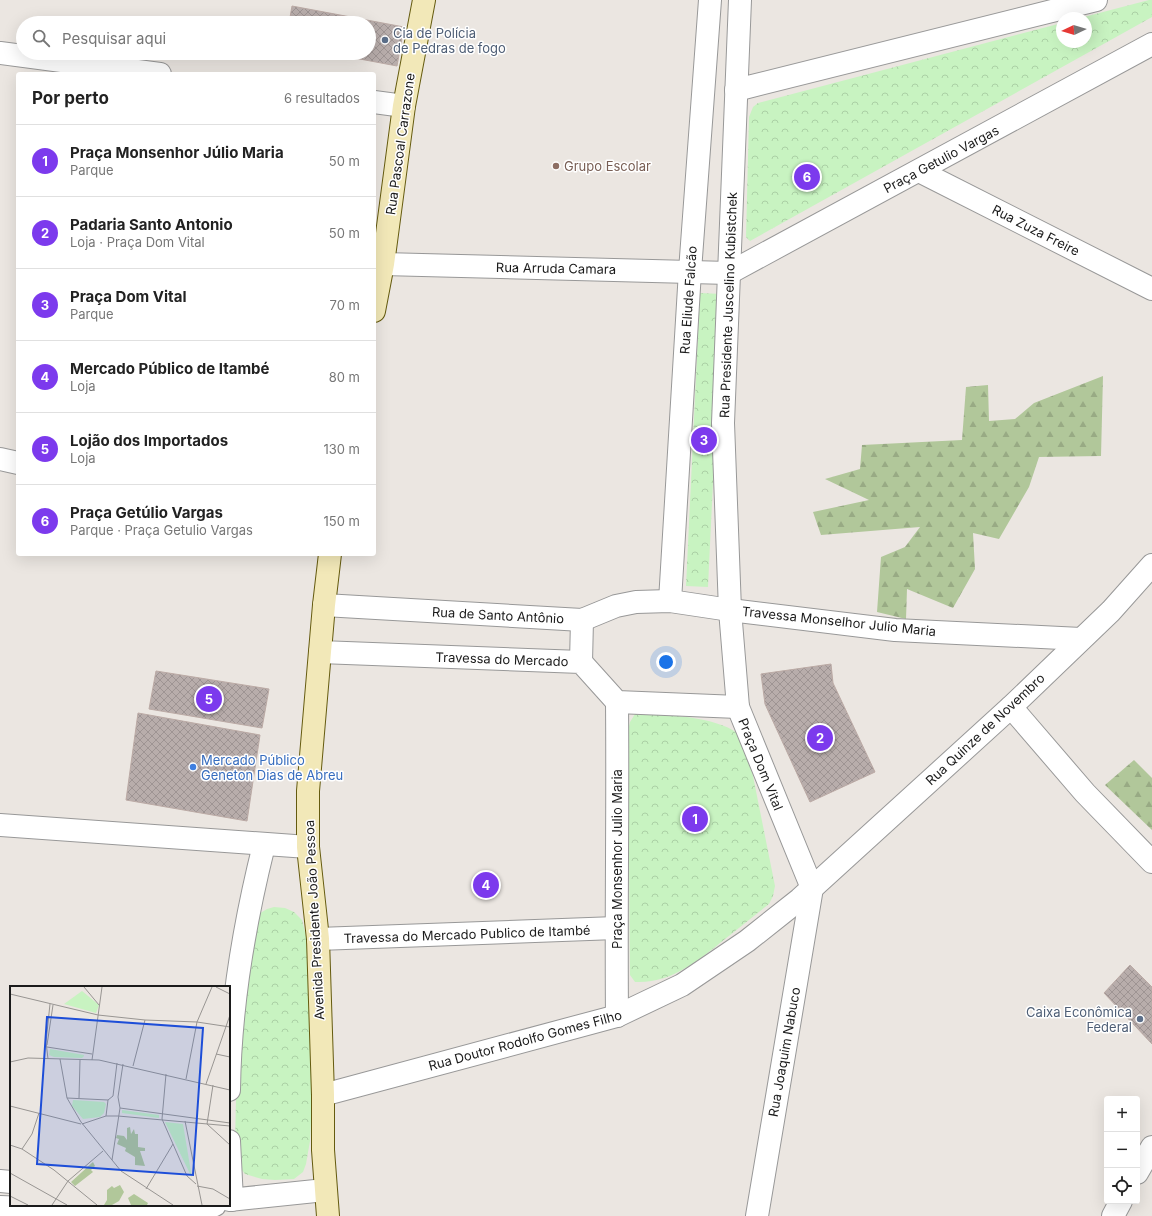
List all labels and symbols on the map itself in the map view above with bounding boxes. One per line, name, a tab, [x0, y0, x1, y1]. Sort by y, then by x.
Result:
north arrow	[1056, 12, 1092, 48]
place label: Cia de Polícia de Pedras de fogo	[393, 25, 506, 56]
marker: Cia de Polícia de Pedras de fogo	[380, 35, 390, 45]
street label: Rua Pascoal Carrazone	[382, 72, 418, 216]
street label: Praça Getulio Vargas	[881, 122, 1002, 196]
place label: Grupo Escolar	[564, 158, 651, 174]
marker: Grupo Escolar	[551, 161, 561, 171]
pin: 6	[794, 162, 820, 192]
street label: Rua Presidente Juscelino Kubistchek	[716, 192, 740, 418]
street label: Rua Zuza Freire	[990, 201, 1082, 259]
street label: Rua Eliude Falcão	[676, 245, 700, 355]
street label: Rua Arruda Camara	[496, 259, 616, 277]
pin: 3	[691, 425, 717, 455]
street label: Travessa Monselhor Julio Maria	[741, 603, 937, 639]
street label: Rua de Santo Antônio	[432, 604, 565, 626]
street label: Travessa do Mercado	[435, 649, 569, 669]
your location	[656, 652, 676, 672]
street label: Rua Quinze de Novembro	[922, 670, 1048, 788]
pin: 5	[196, 684, 222, 714]
street label: Praça Dom Vital	[735, 716, 787, 812]
pin: 2	[807, 723, 833, 753]
place label: Mercado Público Geneton Dias de Abreu	[201, 752, 343, 783]
marker: Mercado Público Geneton Dias de Abreu	[188, 762, 198, 772]
street label: Praça Monsenhor Julio Maria	[609, 769, 625, 949]
pin: 1	[682, 804, 708, 834]
street label: Avenida Presidente João Pessoa	[301, 819, 327, 1021]
pin: 4	[473, 870, 499, 900]
street label: Travessa do Mercado Publico de Itambé	[343, 922, 591, 946]
inset map	[10, 986, 230, 1206]
street label: Rua Joaquim Nabuco	[765, 986, 803, 1118]
place label: Caixa Econômica Federal	[1026, 1004, 1132, 1035]
street label: Rua Doutor Rodolfo Gomes Filho	[427, 1006, 624, 1074]
marker: Caixa Econômica Federal	[1135, 1014, 1145, 1024]

